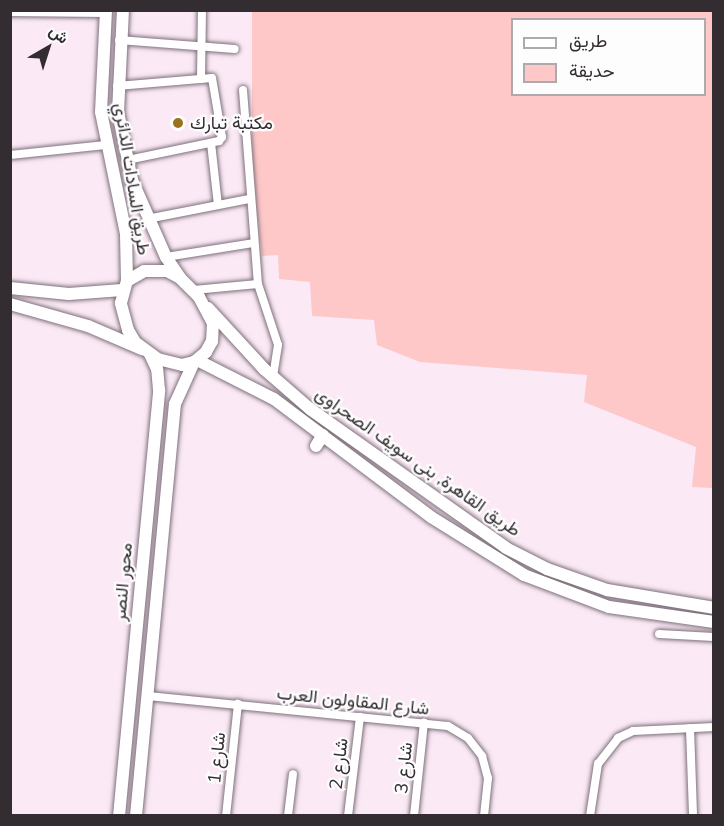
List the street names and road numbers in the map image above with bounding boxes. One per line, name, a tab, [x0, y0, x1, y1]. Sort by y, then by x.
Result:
street label: طريق السادات الدائري	[109, 101, 155, 257]
street label: طريق القاهرة, بنى سويف الصحراوى	[311, 383, 525, 541]
street label: محور النصر	[109, 542, 137, 622]
street label: شارع المقاولون العرب	[276, 682, 430, 720]
street label: شارع 1	[204, 731, 230, 785]
street label: شارع 2	[325, 737, 353, 791]
street label: شارع 3	[391, 741, 417, 795]

